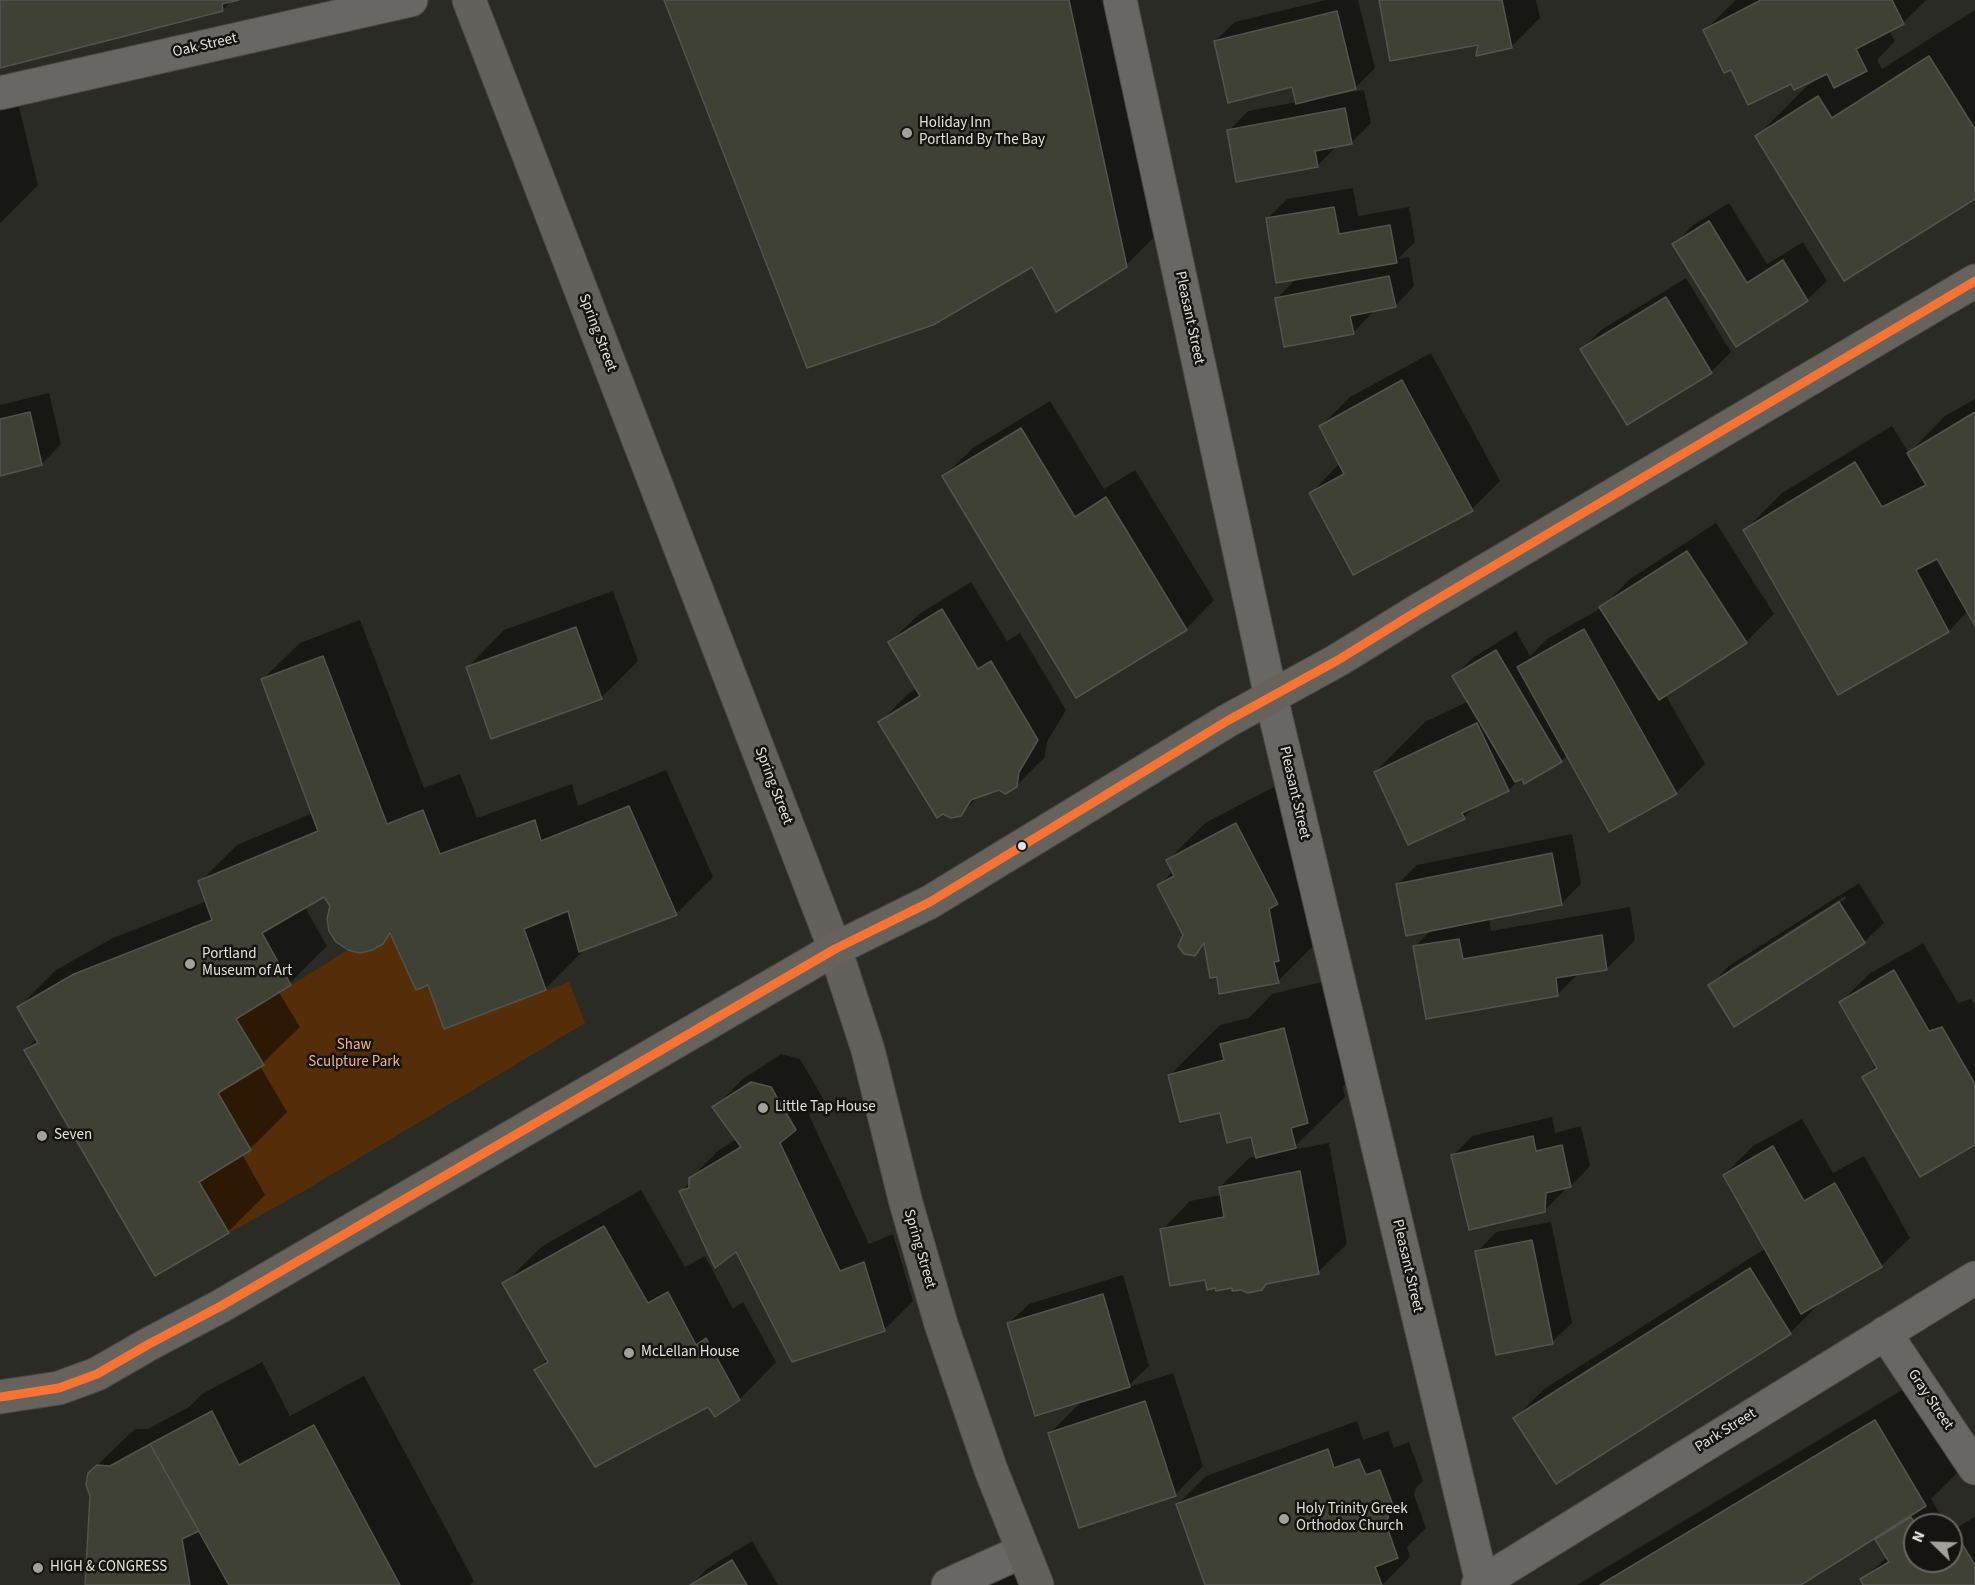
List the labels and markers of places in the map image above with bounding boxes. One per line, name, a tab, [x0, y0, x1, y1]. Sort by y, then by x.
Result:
place label: Holiday Inn Portland By The Bay	[919, 115, 1045, 150]
marker: Holiday Inn Portland By The Bay	[900, 126, 914, 140]
unlabelled marker	[1016, 840, 1028, 852]
place label: Portland Museum of Art	[202, 946, 292, 981]
marker: Portland Museum of Art	[183, 957, 197, 971]
place label: Little Tap House	[775, 1099, 876, 1117]
marker: Little Tap House	[756, 1101, 770, 1115]
place label: Seven	[54, 1127, 92, 1145]
marker: Seven	[35, 1129, 49, 1143]
place label: McLellan House	[641, 1344, 740, 1362]
marker: McLellan House	[622, 1346, 636, 1360]
place label: Holy Trinity Greek Orthodox Church	[1296, 1501, 1408, 1536]
marker: Holy Trinity Greek Orthodox Church	[1277, 1512, 1291, 1526]
place label: HIGH & CONGRESS	[50, 1559, 167, 1577]
marker: HIGH & CONGRESS	[31, 1561, 45, 1575]

